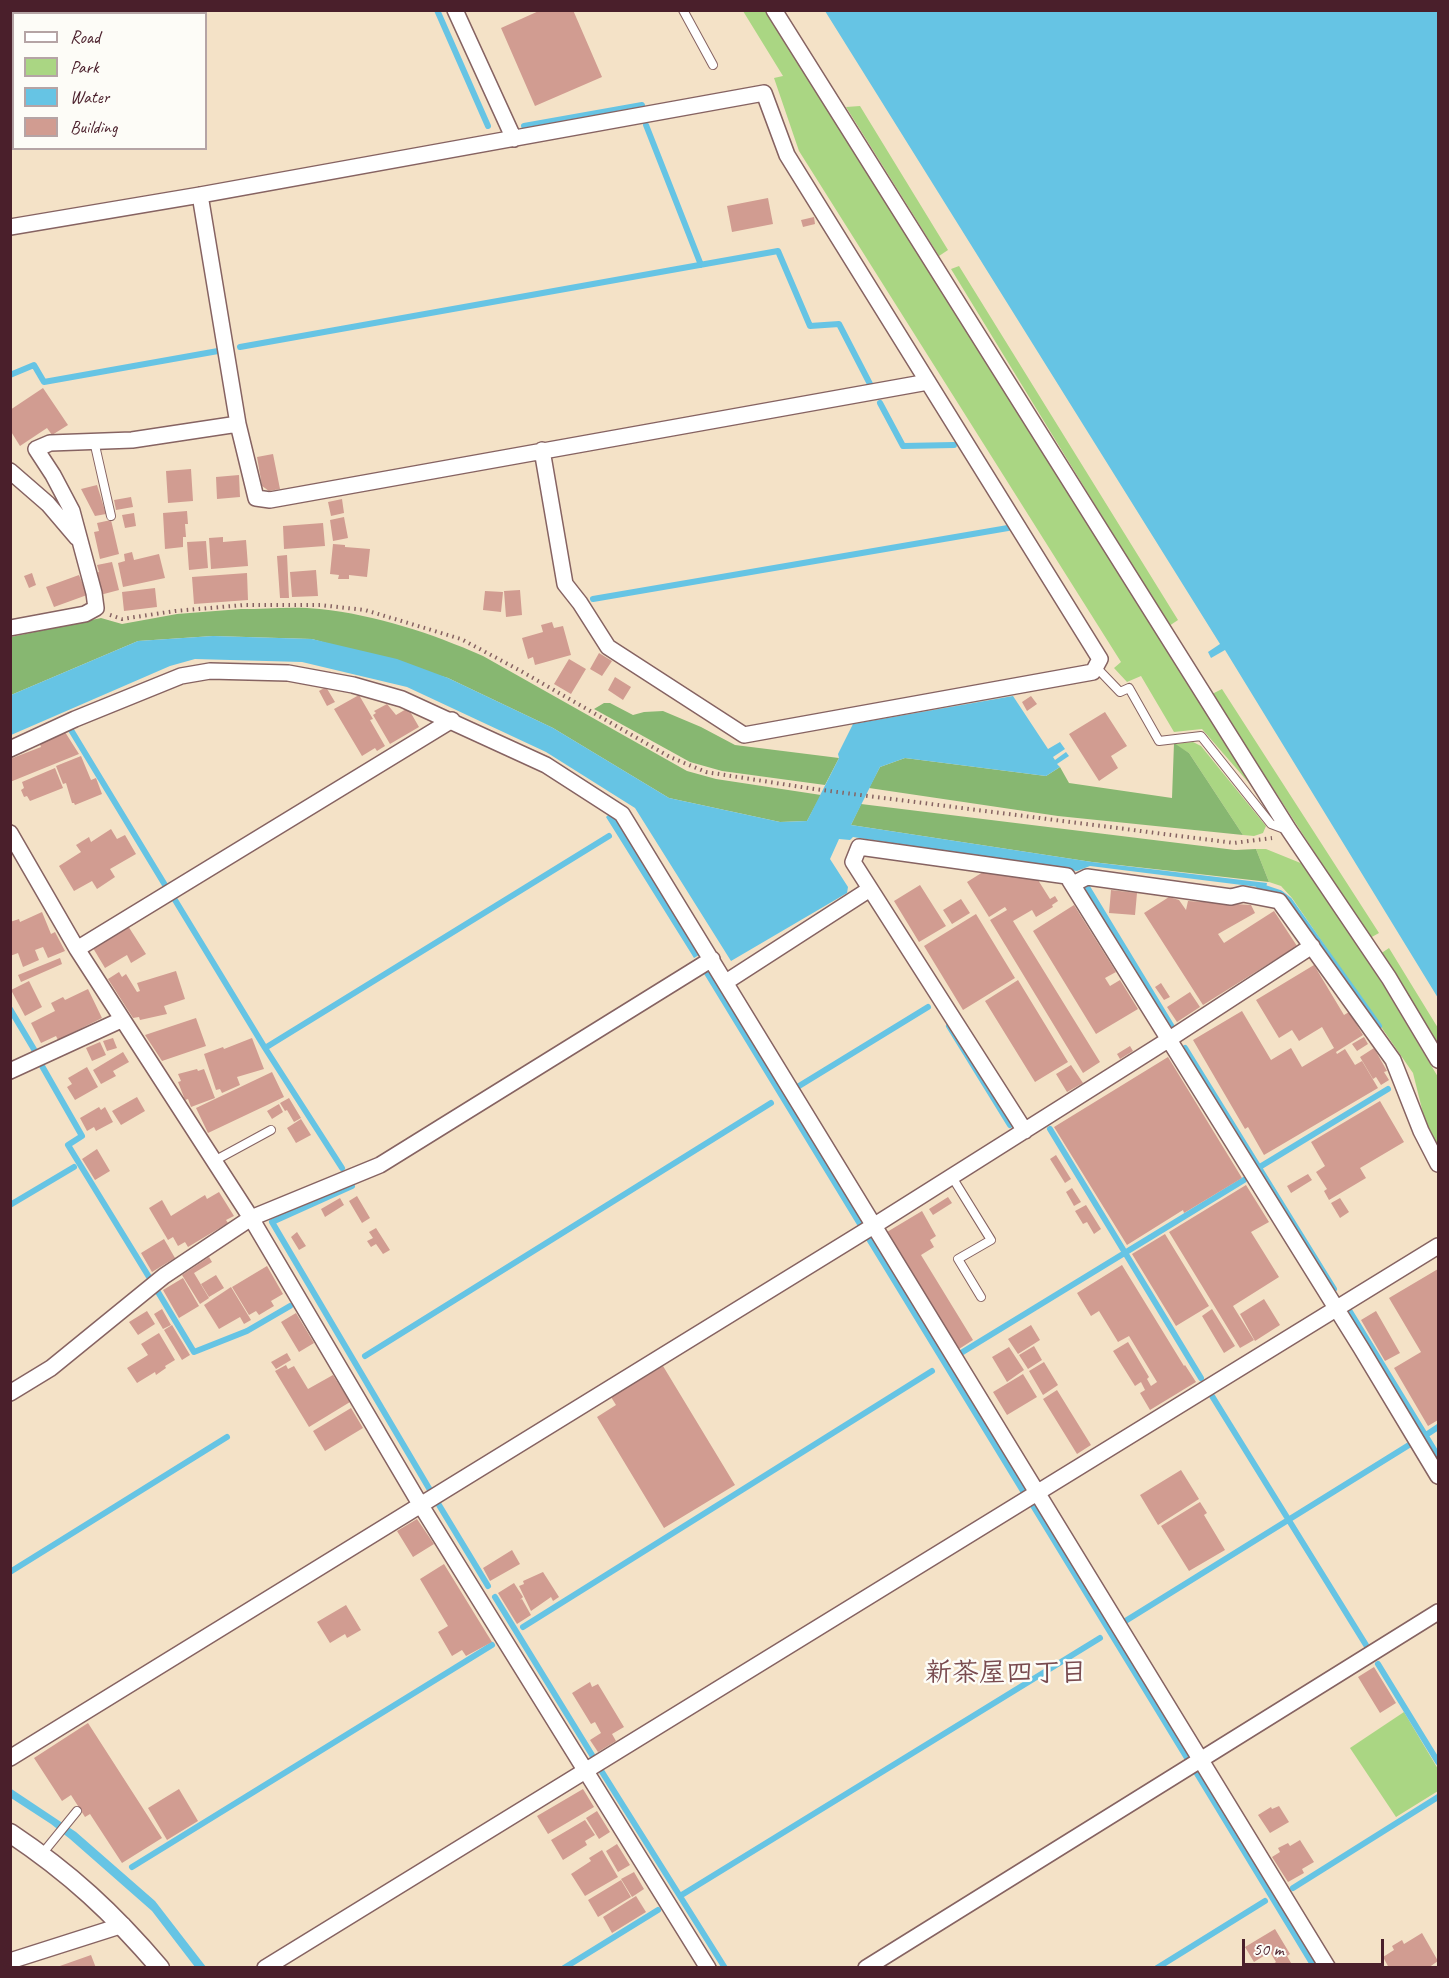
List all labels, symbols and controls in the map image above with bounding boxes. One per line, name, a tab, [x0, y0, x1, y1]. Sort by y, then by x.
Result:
legend	[12, 12, 207, 150]
text: Road	[70, 26, 100, 48]
text: Park	[70, 56, 99, 78]
text: Water	[70, 86, 109, 108]
text: Building	[70, 116, 117, 138]
district label: 新茶屋四丁目	[925, 1658, 1087, 1690]
scale bar	[1245, 1927, 1388, 1965]
text: 50 m	[1253, 1938, 1284, 1960]

